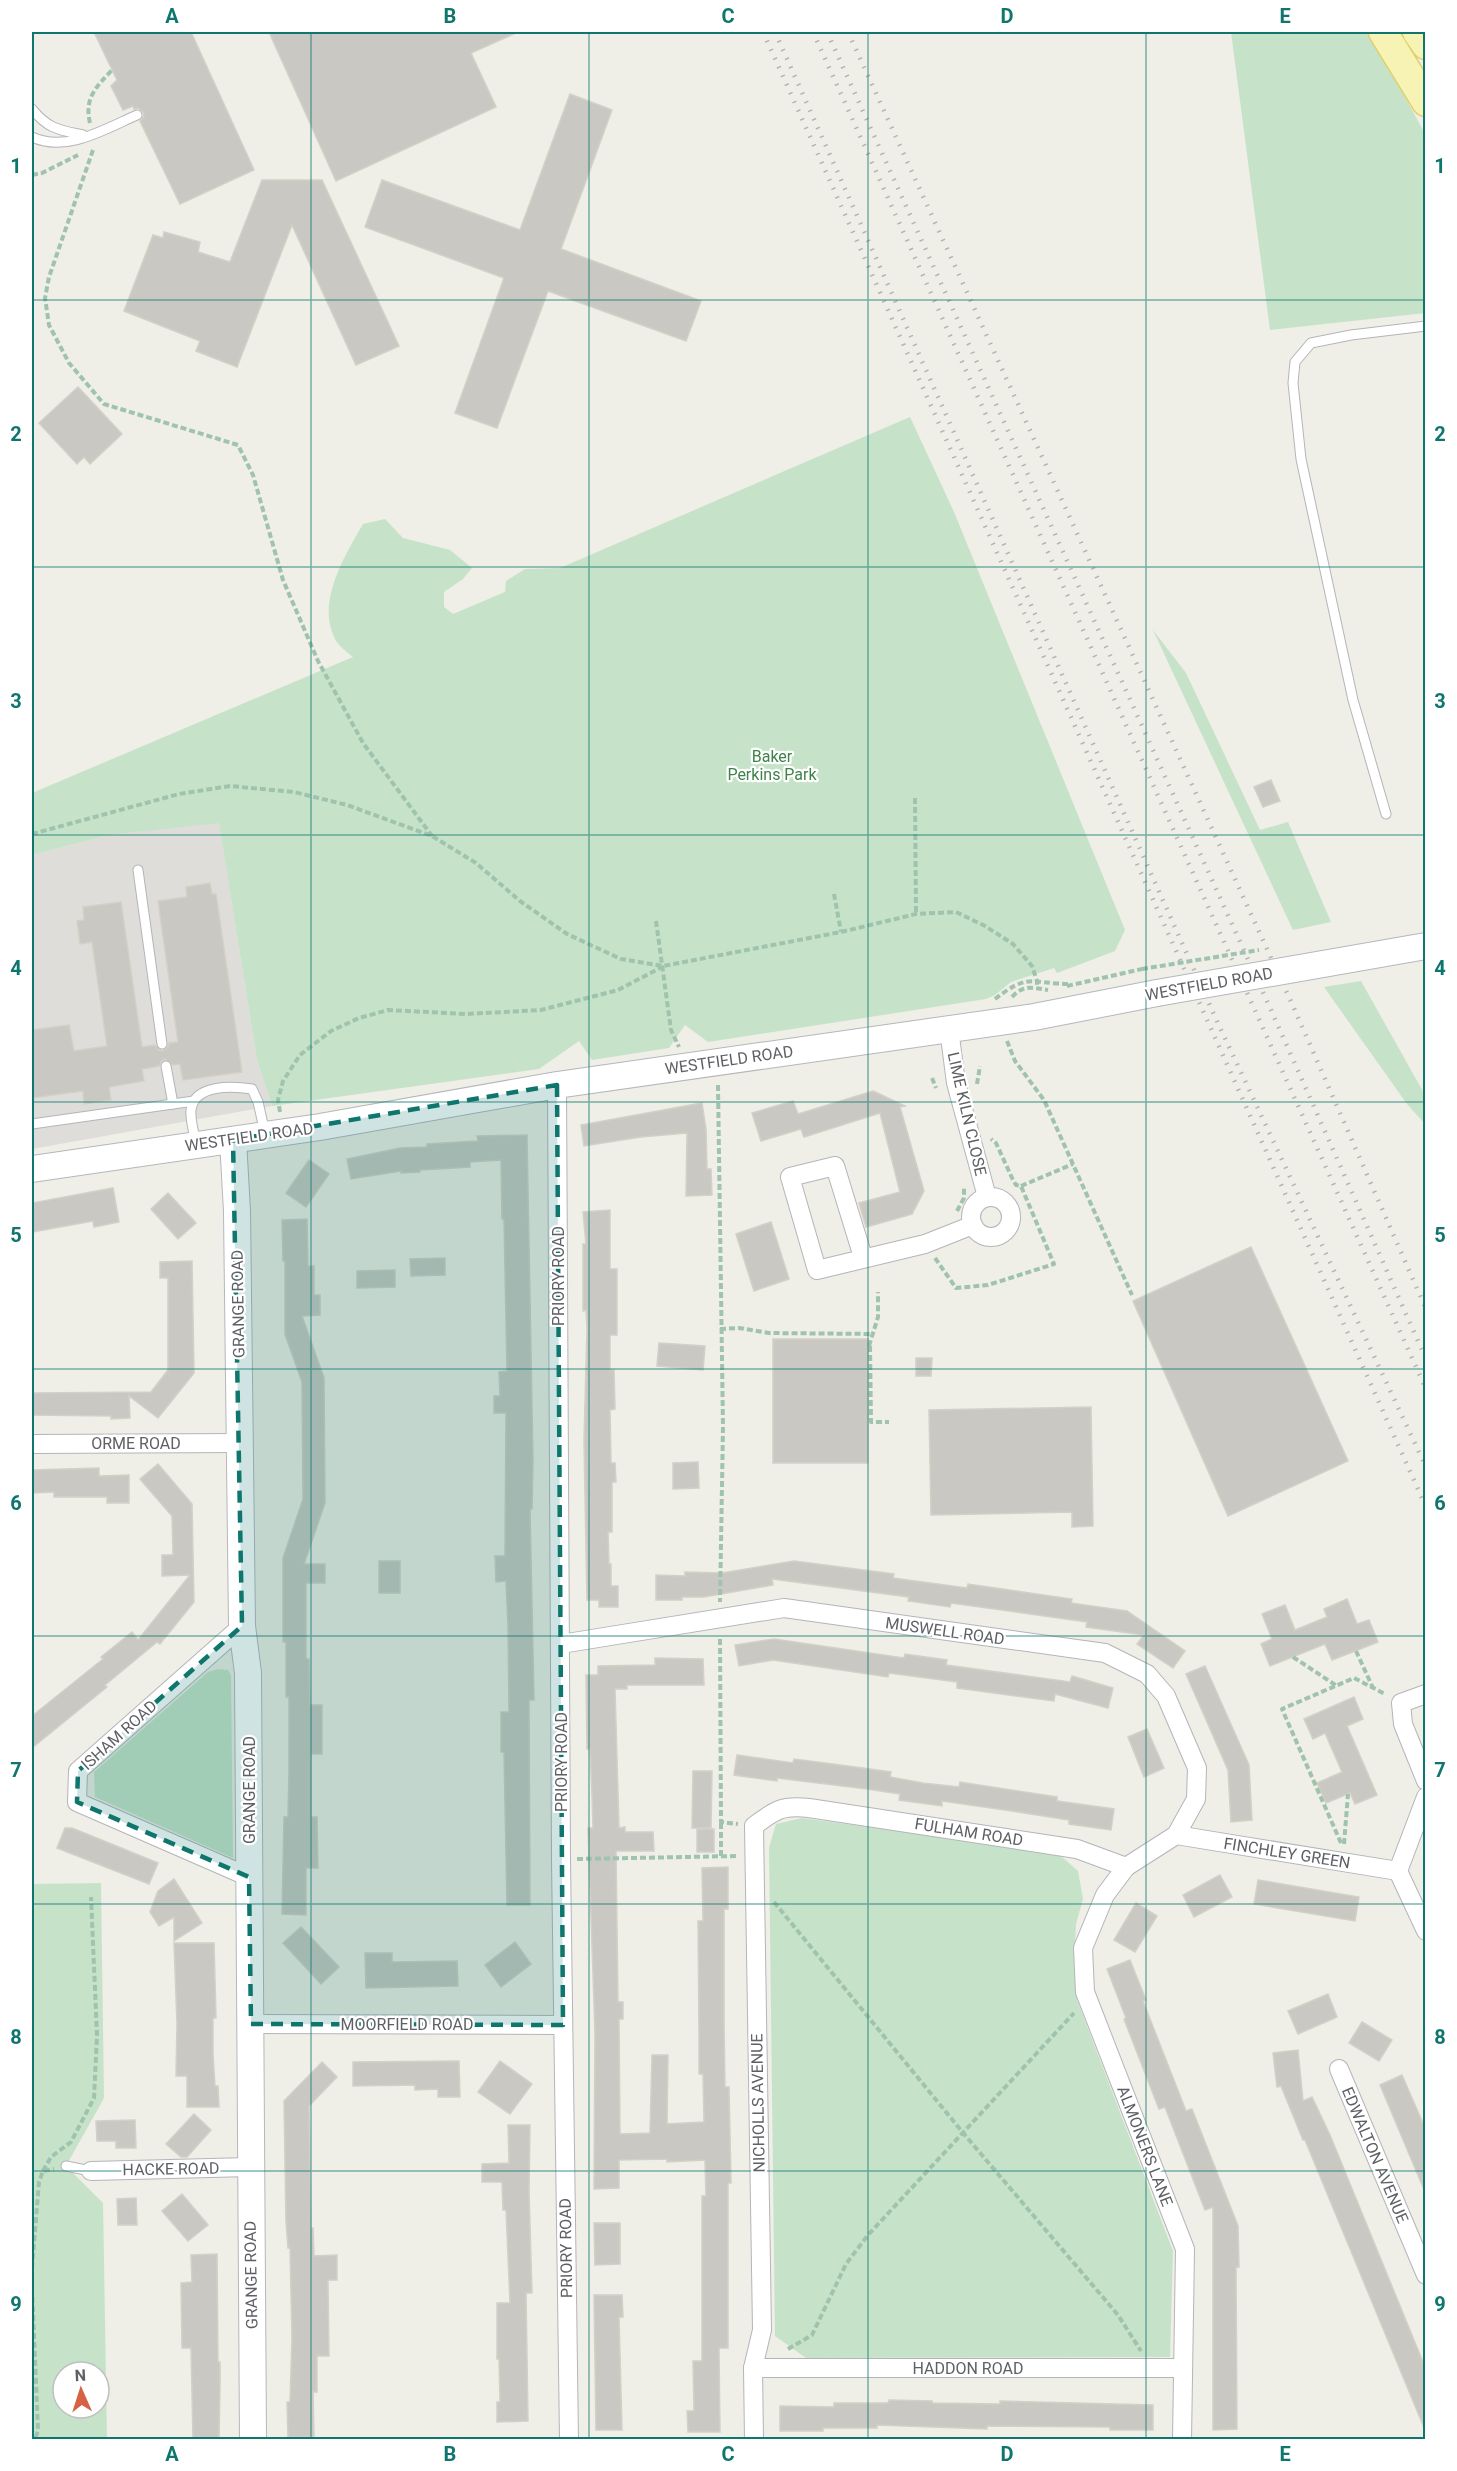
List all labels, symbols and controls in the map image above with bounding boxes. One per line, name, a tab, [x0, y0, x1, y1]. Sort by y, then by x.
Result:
text: A	[165, 4, 179, 28]
text: B	[444, 4, 456, 28]
text: C	[721, 4, 735, 28]
text: D	[1001, 4, 1014, 28]
text: E	[1279, 4, 1291, 28]
text: 1	[10, 154, 22, 178]
text: 1	[1434, 154, 1446, 178]
text: 2	[10, 422, 22, 446]
text: 2	[1434, 422, 1446, 446]
text: 3	[10, 689, 22, 713]
text: 3	[1434, 689, 1446, 713]
park label: Baker Perkins Park	[727, 747, 817, 784]
text: 4	[10, 956, 22, 980]
text: 4	[1434, 956, 1446, 980]
street label: WESTFIELD ROAD	[1144, 963, 1274, 1005]
street label: WESTFIELD ROAD	[664, 1042, 794, 1078]
street label: LIME KILN CLOSE	[944, 1050, 990, 1178]
street label: WESTFIELD ROAD	[184, 1119, 314, 1155]
text: 5	[10, 1223, 22, 1247]
text: 5	[1434, 1223, 1446, 1247]
street label: PRIORY ROAD	[549, 1226, 568, 1326]
street label: GRANGE ROAD	[228, 1250, 248, 1358]
street label: ORME ROAD	[91, 1434, 181, 1453]
text: 6	[10, 1491, 22, 1515]
text: 6	[1434, 1491, 1446, 1515]
street label: MUSWELL ROAD	[884, 1613, 1006, 1649]
street label: ISHAM ROAD	[77, 1696, 161, 1774]
street label: PRIORY ROAD	[552, 1712, 571, 1812]
street label: GRANGE ROAD	[240, 1736, 259, 1844]
text: 7	[10, 1758, 22, 1782]
text: 7	[1434, 1758, 1446, 1782]
street label: FULHAM ROAD	[913, 1814, 1025, 1850]
street label: FINCHLEY GREEN	[1222, 1834, 1352, 1872]
street label: MOORFIELD ROAD	[341, 2015, 473, 2034]
text: 8	[10, 2025, 22, 2049]
text: 8	[1434, 2025, 1446, 2049]
street label: NICHOLLS AVENUE	[747, 2033, 769, 2173]
street label: ALMONERS LANE	[1113, 2083, 1177, 2209]
street label: EDWALTON AVENUE	[1338, 2084, 1412, 2226]
street label: HACKE ROAD	[122, 2159, 220, 2179]
street label: PRIORY ROAD	[556, 2198, 576, 2298]
street label: GRANGE ROAD	[241, 2221, 261, 2329]
text: 9	[10, 2292, 22, 2316]
text: 9	[1434, 2292, 1446, 2316]
street label: HADDON ROAD	[912, 2359, 1024, 2378]
north arrow	[51, 2360, 111, 2420]
text: N	[74, 2366, 86, 2385]
text: A	[165, 2442, 179, 2466]
text: B	[444, 2442, 456, 2466]
text: C	[721, 2442, 735, 2466]
text: D	[1001, 2442, 1014, 2466]
text: E	[1279, 2442, 1291, 2466]

